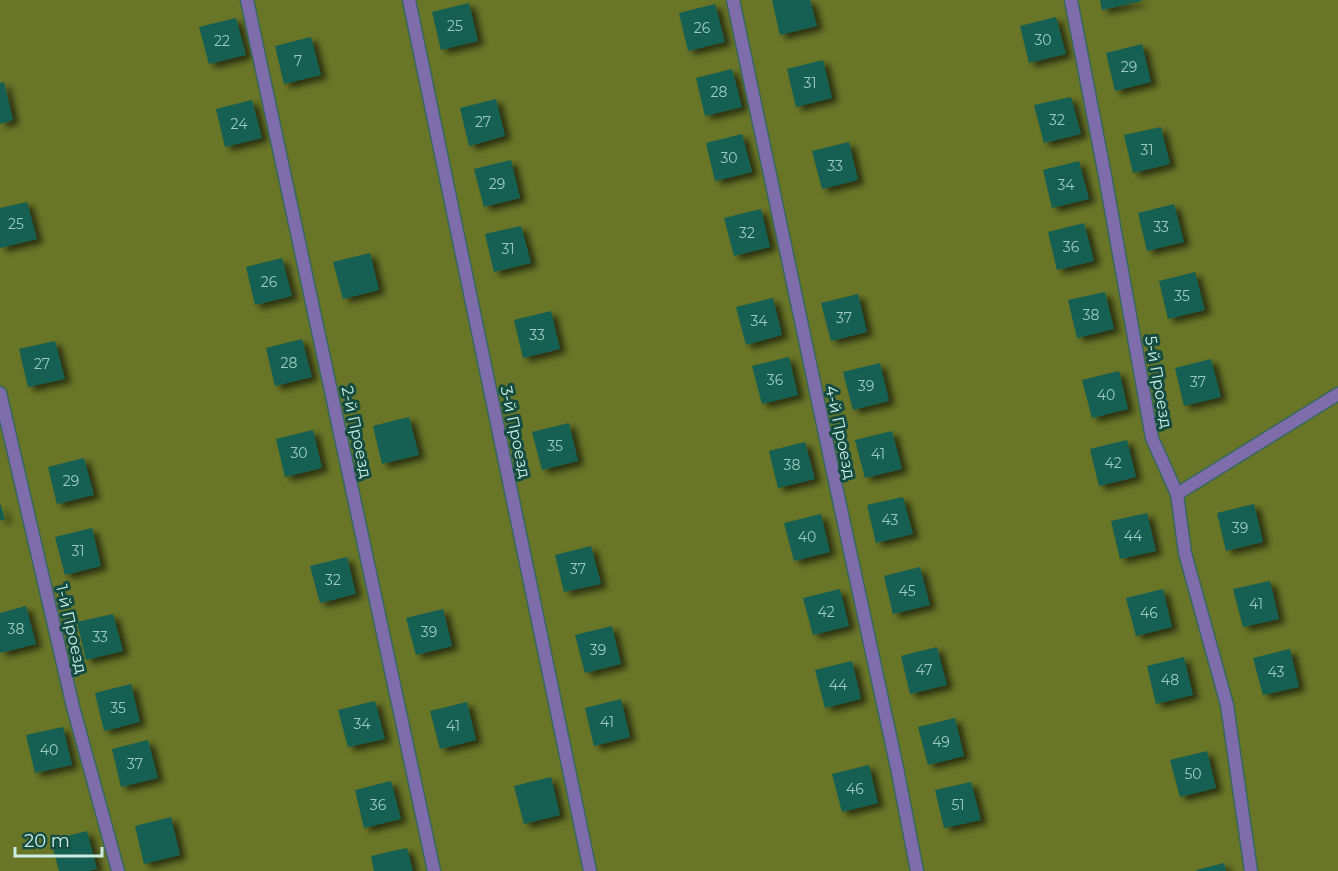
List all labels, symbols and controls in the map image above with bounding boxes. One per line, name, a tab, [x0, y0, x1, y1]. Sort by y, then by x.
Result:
house number: 25	[447, 17, 463, 35]
house number: 26	[694, 19, 711, 37]
house number: 30	[1034, 31, 1052, 49]
house number: 22	[214, 32, 230, 50]
house number: 7	[294, 52, 302, 70]
house number: 29	[1121, 58, 1137, 76]
house number: 31	[804, 74, 816, 92]
house number: 28	[711, 83, 728, 101]
house number: 32	[1049, 111, 1065, 129]
house number: 27	[475, 113, 491, 131]
house number: 24	[231, 115, 248, 133]
house number: 31	[1141, 141, 1153, 159]
house number: 30	[720, 149, 738, 167]
house number: 33	[827, 157, 843, 175]
house number: 29	[489, 175, 505, 193]
house number: 34	[1057, 176, 1075, 194]
house number: 25	[8, 215, 24, 233]
house number: 33	[1153, 218, 1169, 236]
house number: 32	[739, 224, 755, 242]
house number: 36	[1063, 238, 1080, 256]
house number: 31	[502, 240, 514, 258]
house number: 26	[261, 273, 278, 291]
house number: 35	[1174, 287, 1190, 305]
house number: 38	[1083, 306, 1099, 324]
house number: 37	[836, 309, 852, 327]
house number: 34	[750, 312, 768, 330]
house number: 33	[529, 326, 545, 344]
street label: 5-й Проезд	[1141, 334, 1176, 430]
house number: 28	[281, 354, 298, 372]
house number: 27	[34, 355, 50, 373]
house number: 36	[767, 371, 784, 389]
house number: 37	[1190, 373, 1206, 391]
house number: 39	[858, 377, 874, 395]
street label: 2-й Проезд	[338, 384, 376, 480]
street label: 3-й Проезд	[496, 384, 535, 480]
street label: 4-й Проезд	[821, 384, 860, 481]
house number: 40	[1097, 386, 1115, 404]
house number: 35	[547, 437, 563, 455]
house number: 30	[290, 444, 308, 462]
house number: 41	[871, 445, 885, 463]
house number: 42	[1104, 454, 1122, 472]
house number: 38	[784, 456, 800, 474]
house number: 29	[63, 472, 79, 490]
house number: 43	[882, 511, 899, 529]
house number: 39	[1232, 519, 1248, 537]
house number: 44	[1124, 527, 1143, 545]
house number: 40	[798, 528, 816, 546]
house number: 31	[72, 542, 84, 560]
house number: 37	[570, 560, 586, 578]
house number: 32	[325, 571, 341, 589]
house number: 45	[898, 582, 916, 600]
street label: 1-й Проезд	[52, 583, 91, 675]
house number: 41	[1249, 595, 1263, 613]
house number: 42	[817, 603, 835, 621]
house number: 46	[1140, 604, 1158, 622]
house number: 38	[8, 620, 24, 638]
house number: 39	[421, 623, 437, 641]
house number: 33	[92, 628, 108, 646]
house number: 39	[590, 641, 606, 659]
house number: 47	[916, 661, 932, 679]
house number: 43	[1268, 663, 1285, 681]
house number: 48	[1161, 671, 1179, 689]
house number: 44	[829, 676, 848, 694]
house number: 35	[110, 699, 126, 717]
house number: 41	[600, 713, 614, 731]
house number: 34	[353, 715, 371, 733]
house number: 41	[446, 717, 460, 735]
house number: 49	[932, 733, 950, 751]
house number: 40	[40, 741, 58, 759]
house number: 37	[127, 755, 143, 773]
house number: 50	[1184, 765, 1202, 783]
house number: 46	[846, 780, 864, 798]
house number: 36	[370, 796, 387, 814]
house number: 51	[952, 796, 964, 814]
scale bar	[15, 820, 102, 858]
text: 20 m	[24, 830, 70, 852]

